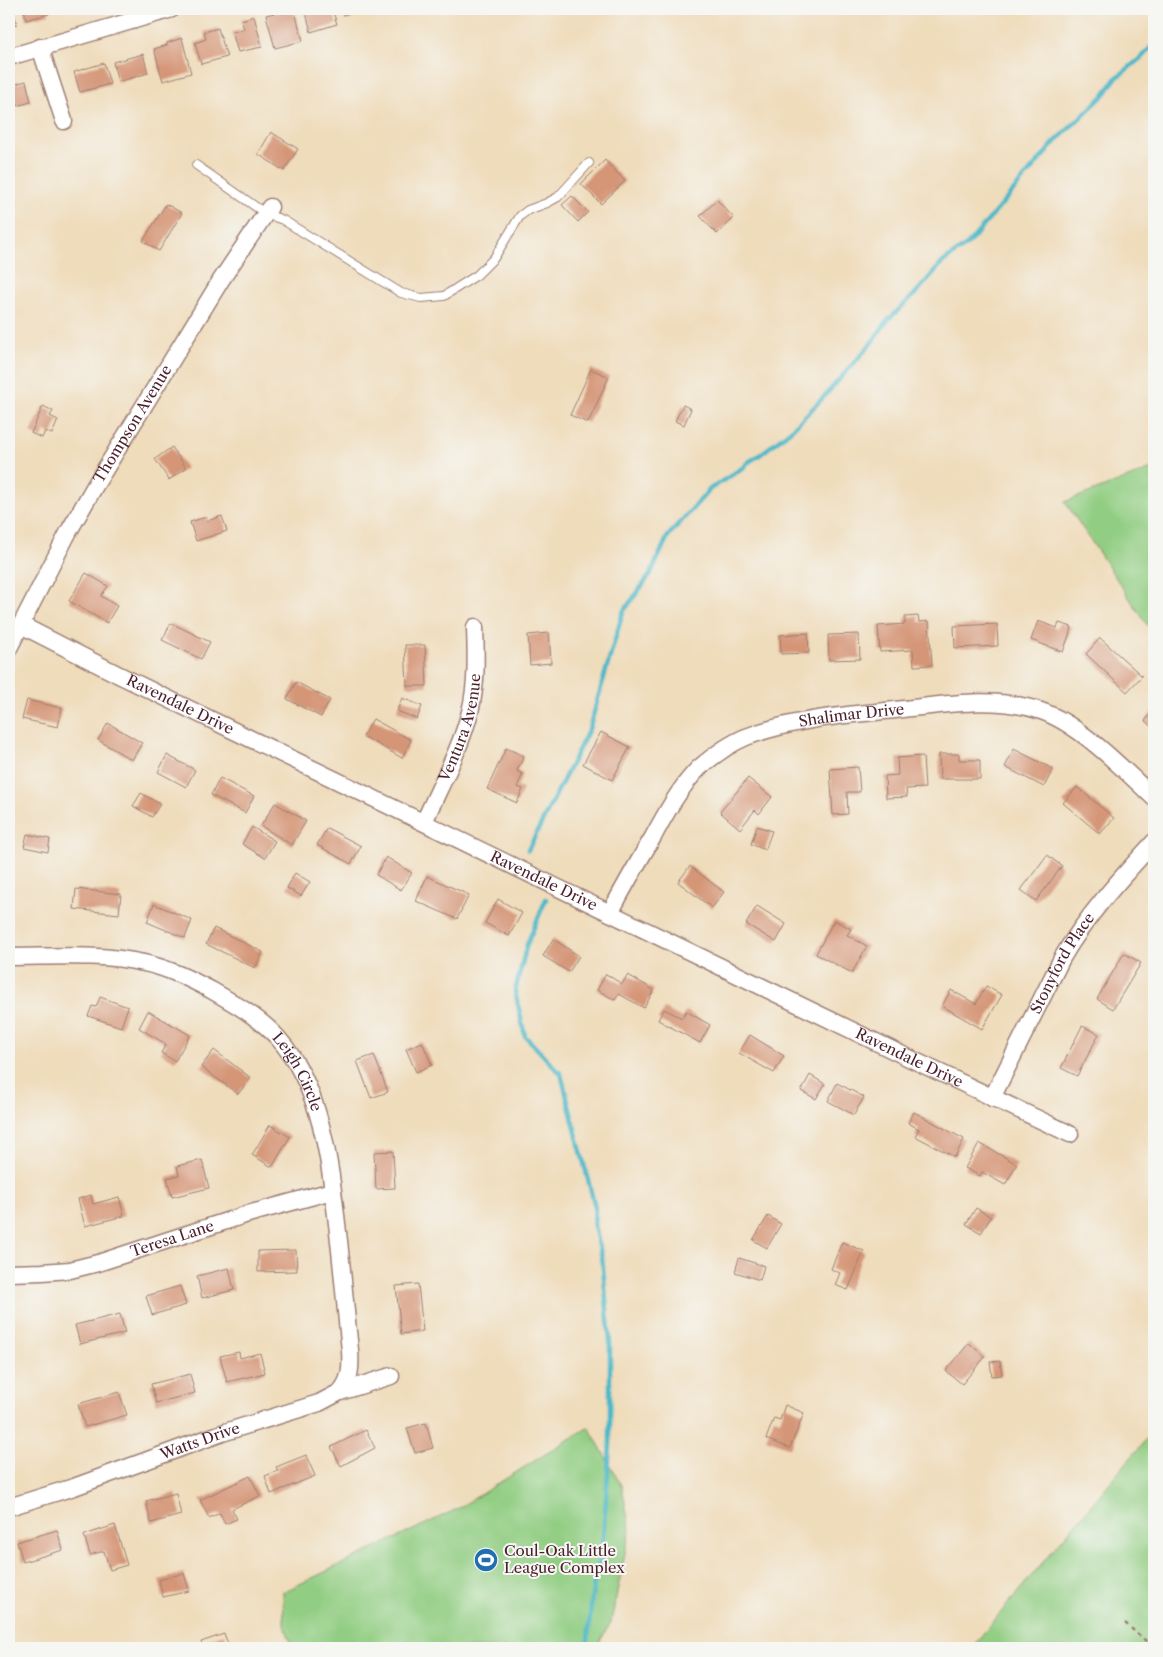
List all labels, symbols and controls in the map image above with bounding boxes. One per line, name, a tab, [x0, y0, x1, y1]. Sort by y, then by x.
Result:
street label: Thompson Avenue	[89, 361, 176, 486]
street label: Ravendale Drive	[124, 670, 237, 738]
street label: Ventura Avenue	[434, 673, 484, 785]
street label: Shalimar Drive	[797, 699, 905, 731]
street label: Ravendale Drive	[487, 846, 601, 915]
street label: Stonyford Place	[1026, 909, 1098, 1017]
street label: Ravendale Drive	[852, 1024, 966, 1091]
street label: Leigh Circle	[268, 1028, 326, 1113]
street label: Teresa Lane	[128, 1216, 216, 1261]
street label: Watts Drive	[156, 1418, 242, 1464]
place label: Coul-Oak Little League Complex	[504, 1541, 625, 1577]
sports icon: Coul-Oak Little League Complex	[473, 1547, 499, 1573]

